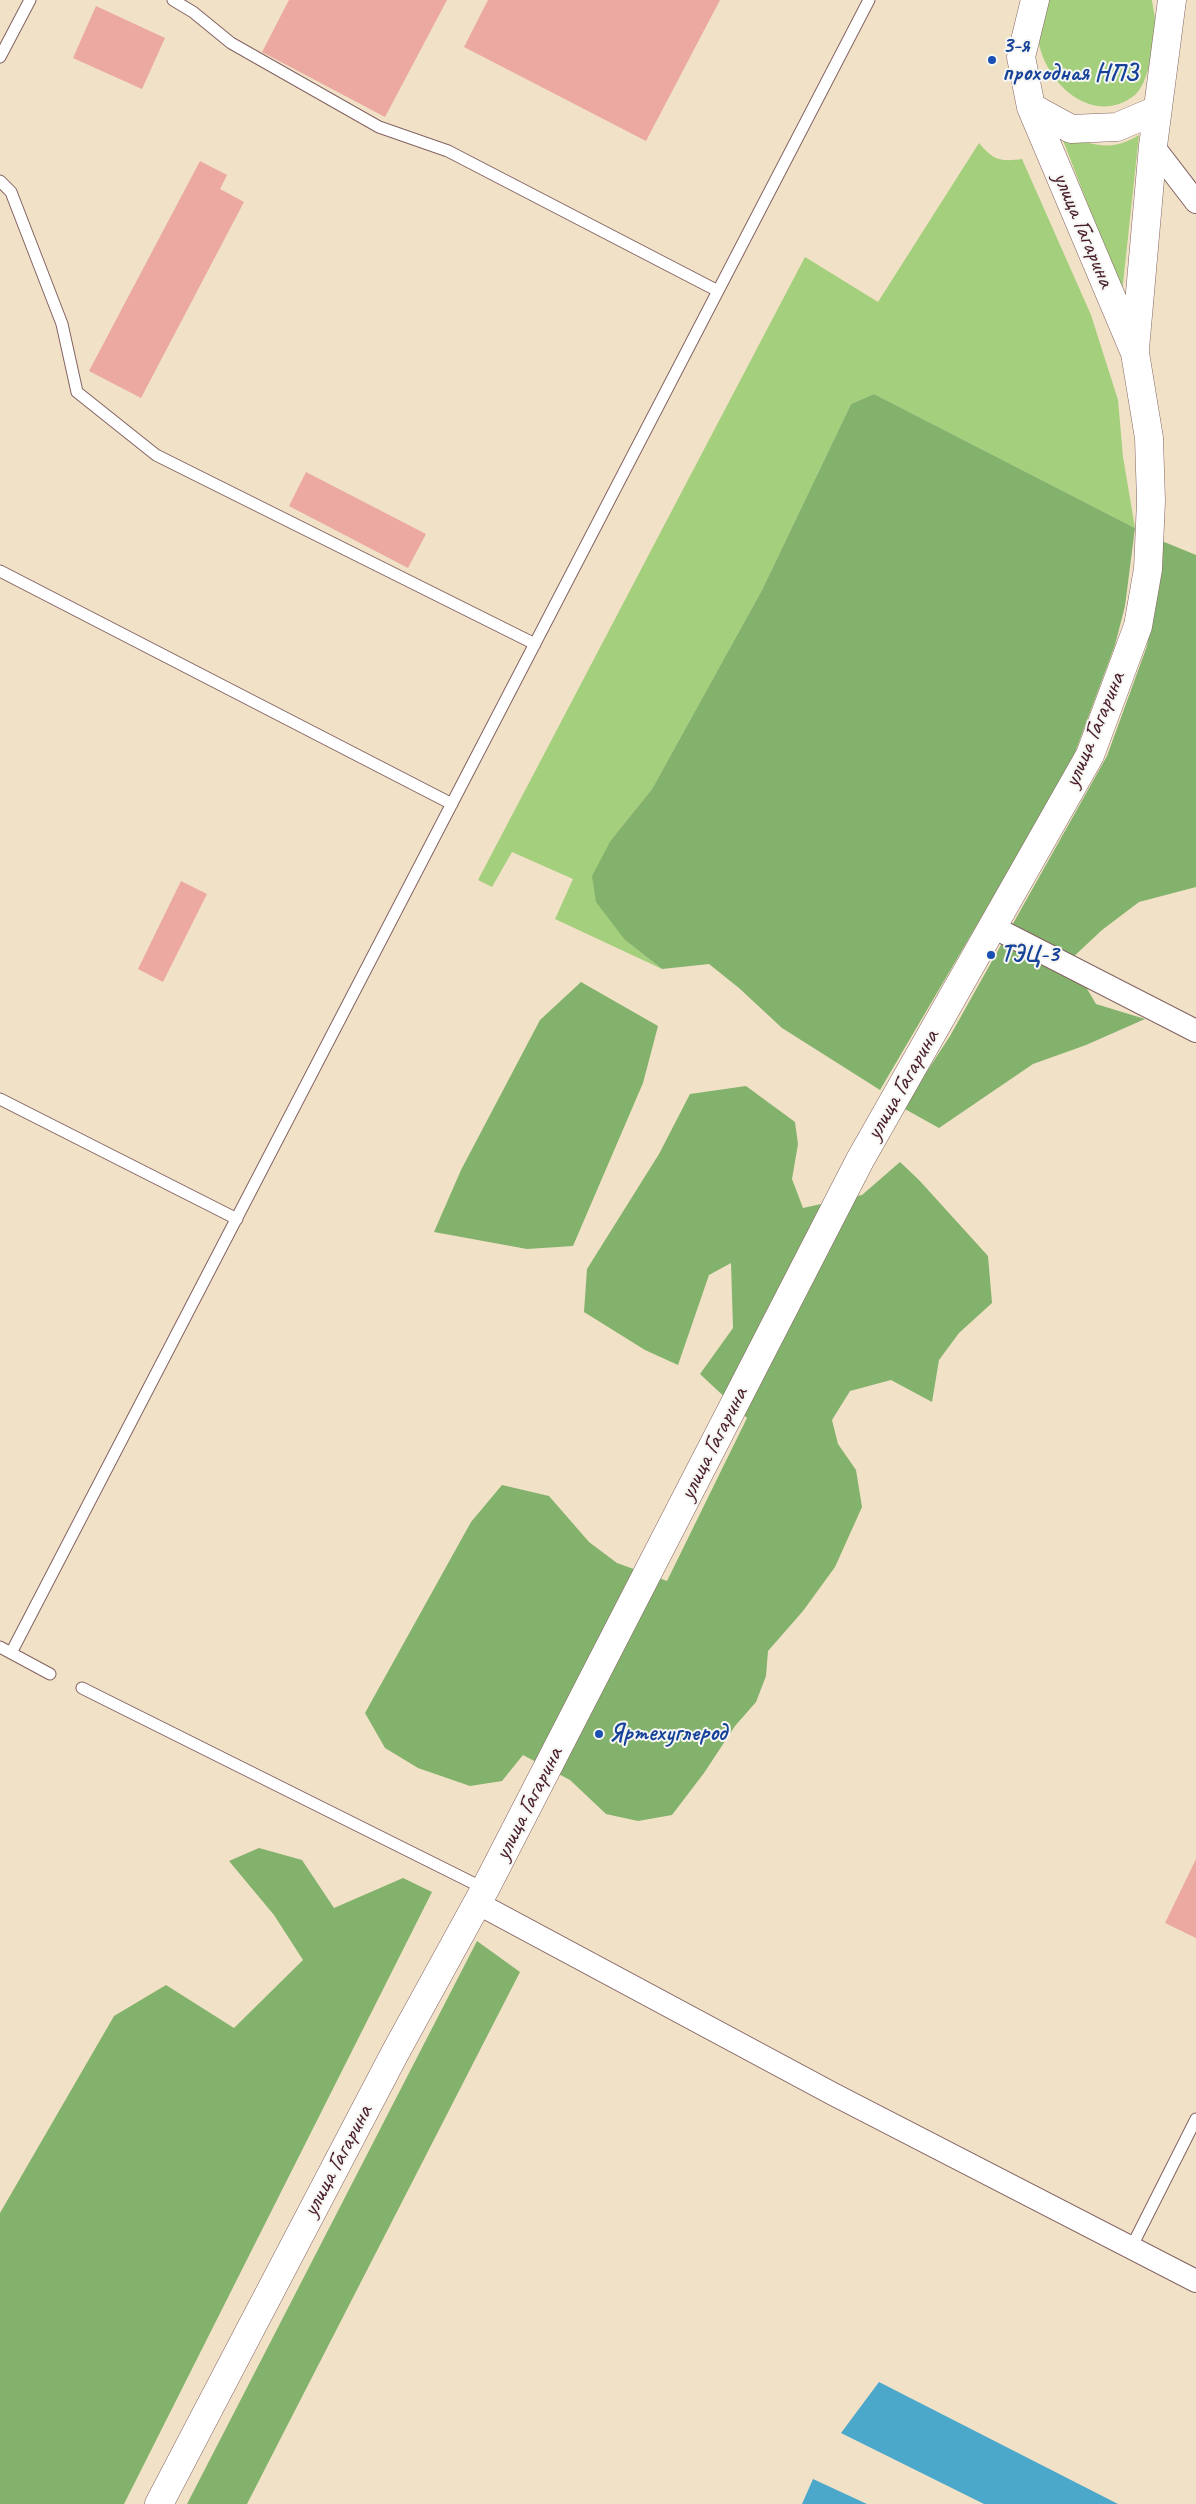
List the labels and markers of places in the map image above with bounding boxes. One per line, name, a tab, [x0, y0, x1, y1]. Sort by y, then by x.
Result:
place label: 3-я проходная НПЗ	[1002, 32, 1139, 88]
marker: 3-я проходная НПЗ	[986, 54, 998, 66]
place label: ТЭЦ-3	[1001, 941, 1059, 969]
marker: ТЭЦ-3	[985, 949, 997, 961]
place label: Яртехуглерод	[609, 1720, 727, 1748]
marker: Яртехуглерод	[593, 1728, 605, 1740]

